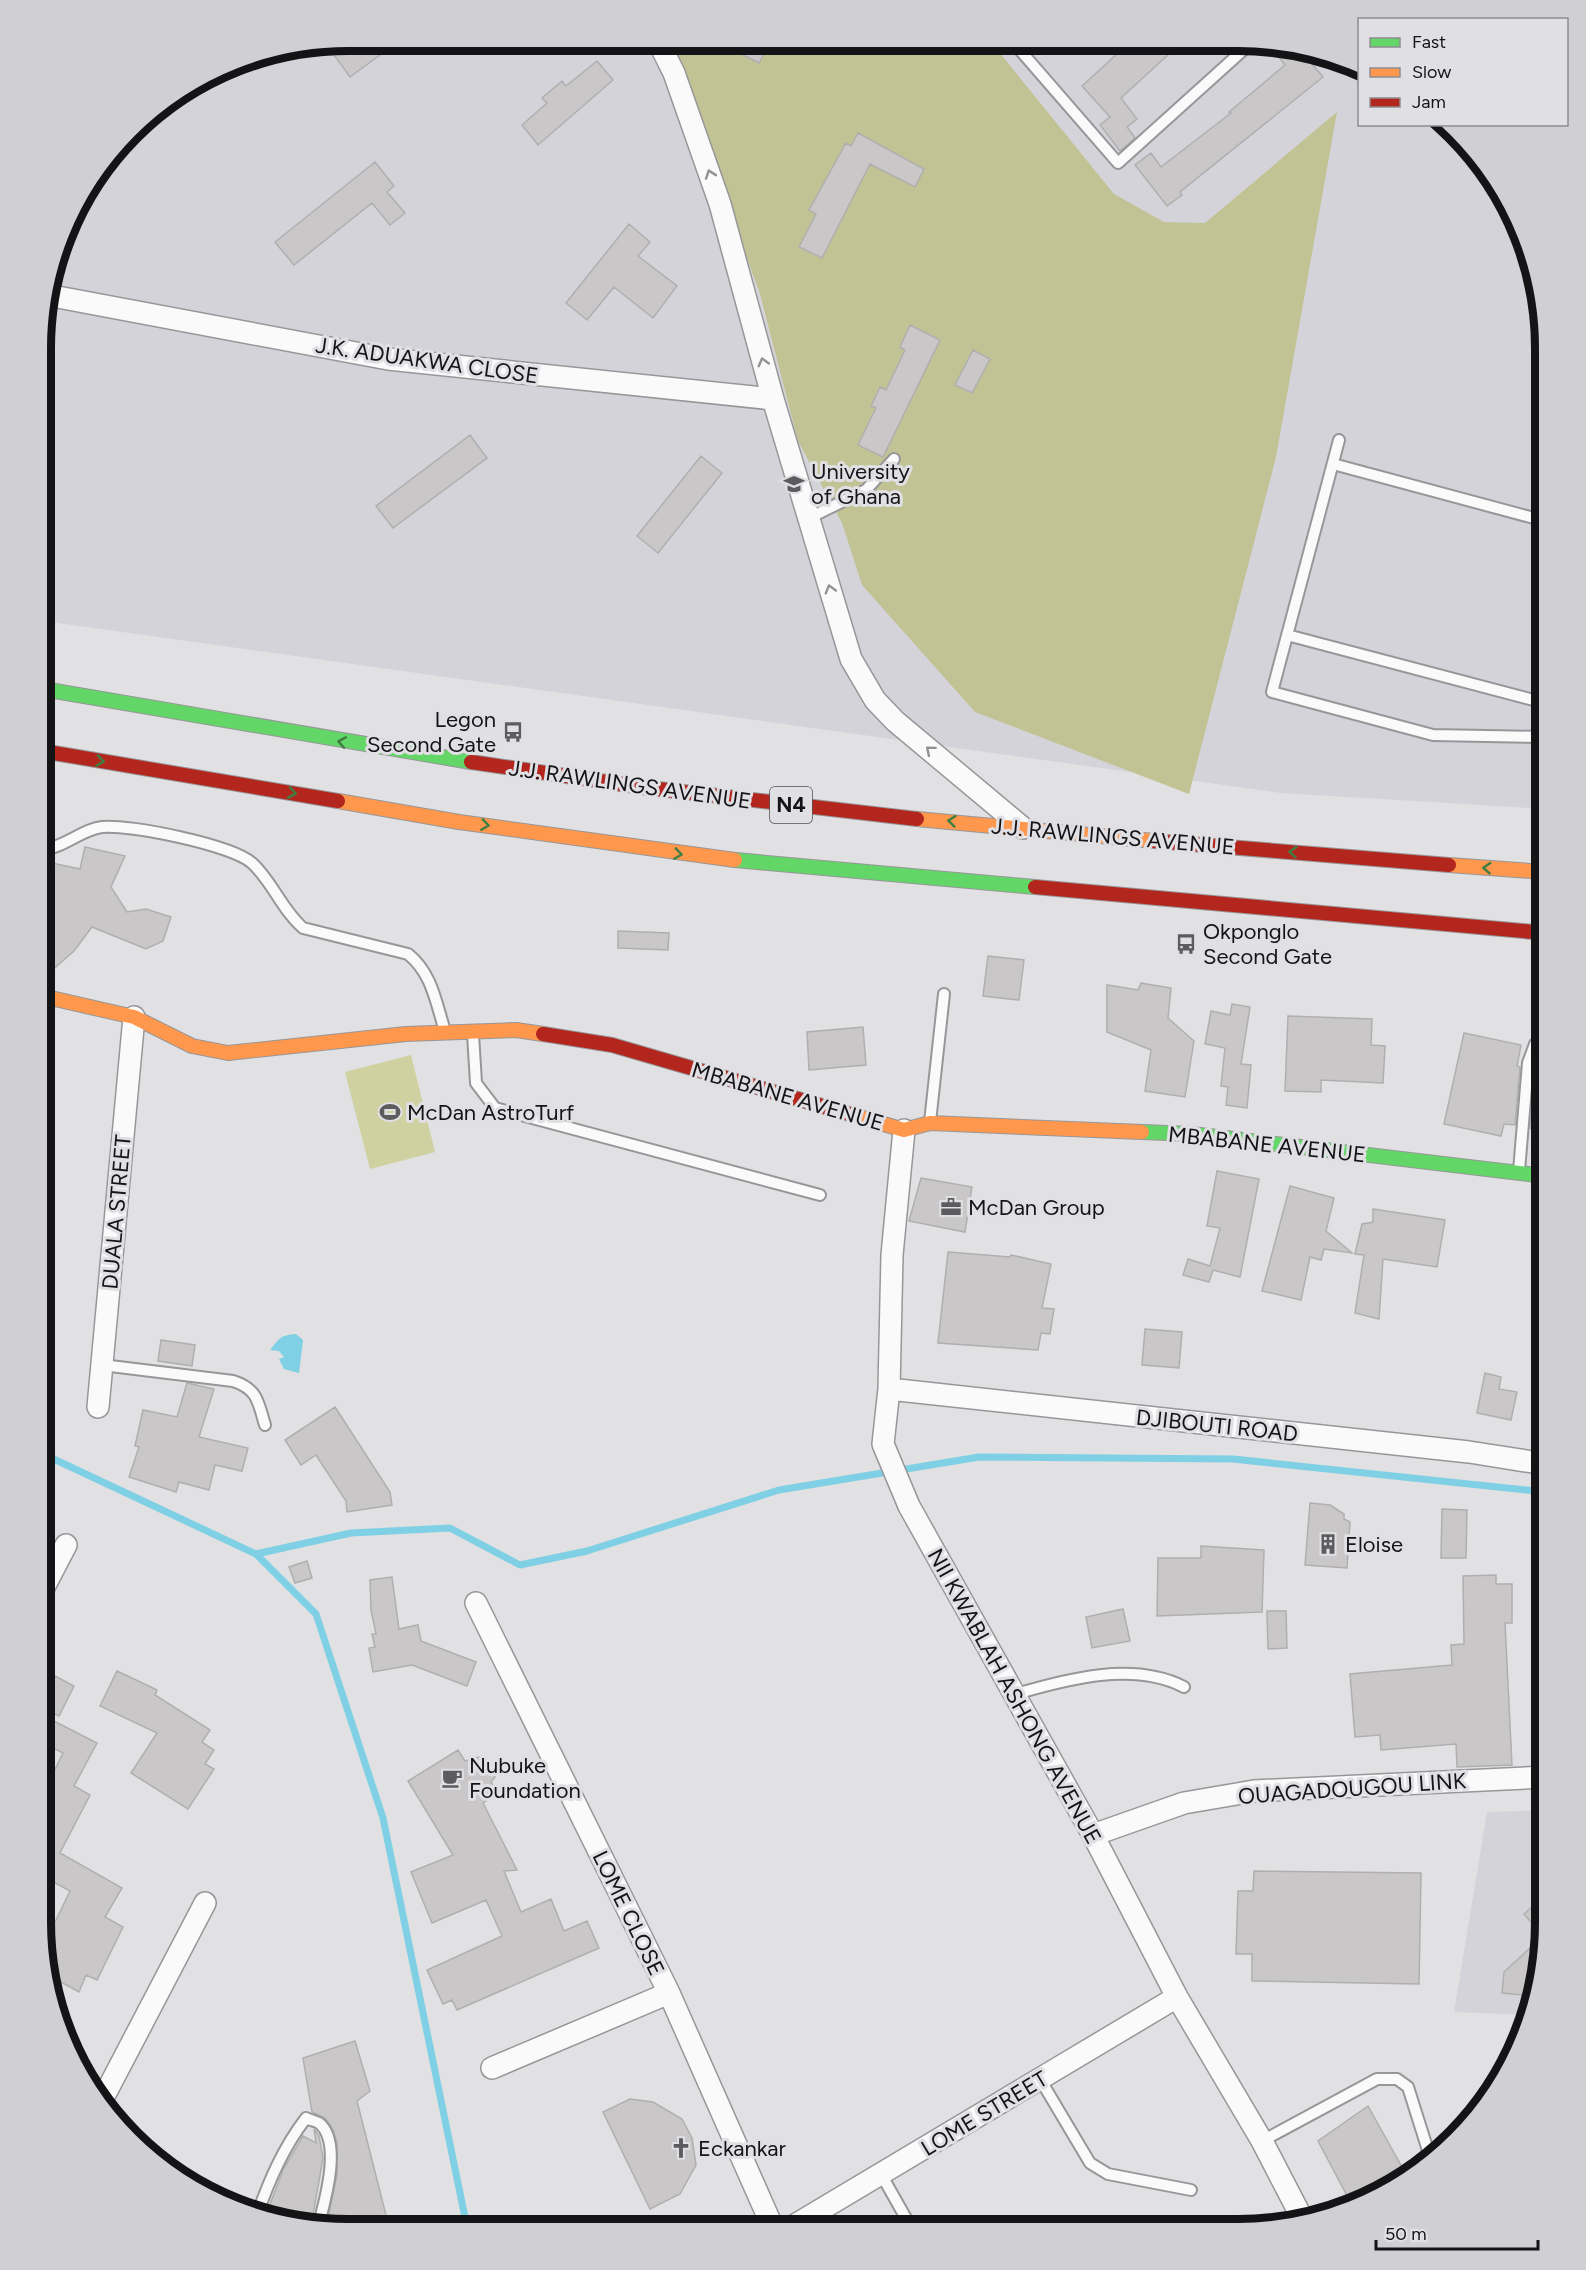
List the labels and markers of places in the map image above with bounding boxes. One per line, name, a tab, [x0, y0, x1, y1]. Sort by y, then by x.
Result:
place label: University of Ghana	[811, 458, 910, 510]
school or university icon: University of Ghana	[782, 472, 806, 496]
place label: Legon Second Gate	[367, 706, 496, 758]
bus stop icon: Legon Second Gate	[501, 720, 525, 744]
place label: Okponglo Second Gate	[1203, 918, 1332, 970]
bus stop icon: Okponglo Second Gate	[1174, 932, 1198, 956]
place label: McDan AstroTurf	[407, 1099, 575, 1126]
sports icon: McDan AstroTurf	[378, 1100, 402, 1124]
place label: McDan Group	[968, 1194, 1105, 1221]
office icon: McDan Group	[939, 1195, 963, 1219]
place label: Eloise	[1345, 1531, 1403, 1558]
building icon: Eloise	[1316, 1532, 1340, 1556]
place label: Nubuke Foundation	[469, 1752, 581, 1804]
cafe icon: Nubuke Foundation	[440, 1766, 464, 1790]
place label: Eckankar	[698, 2135, 787, 2162]
church icon: Eckankar	[669, 2136, 693, 2160]

